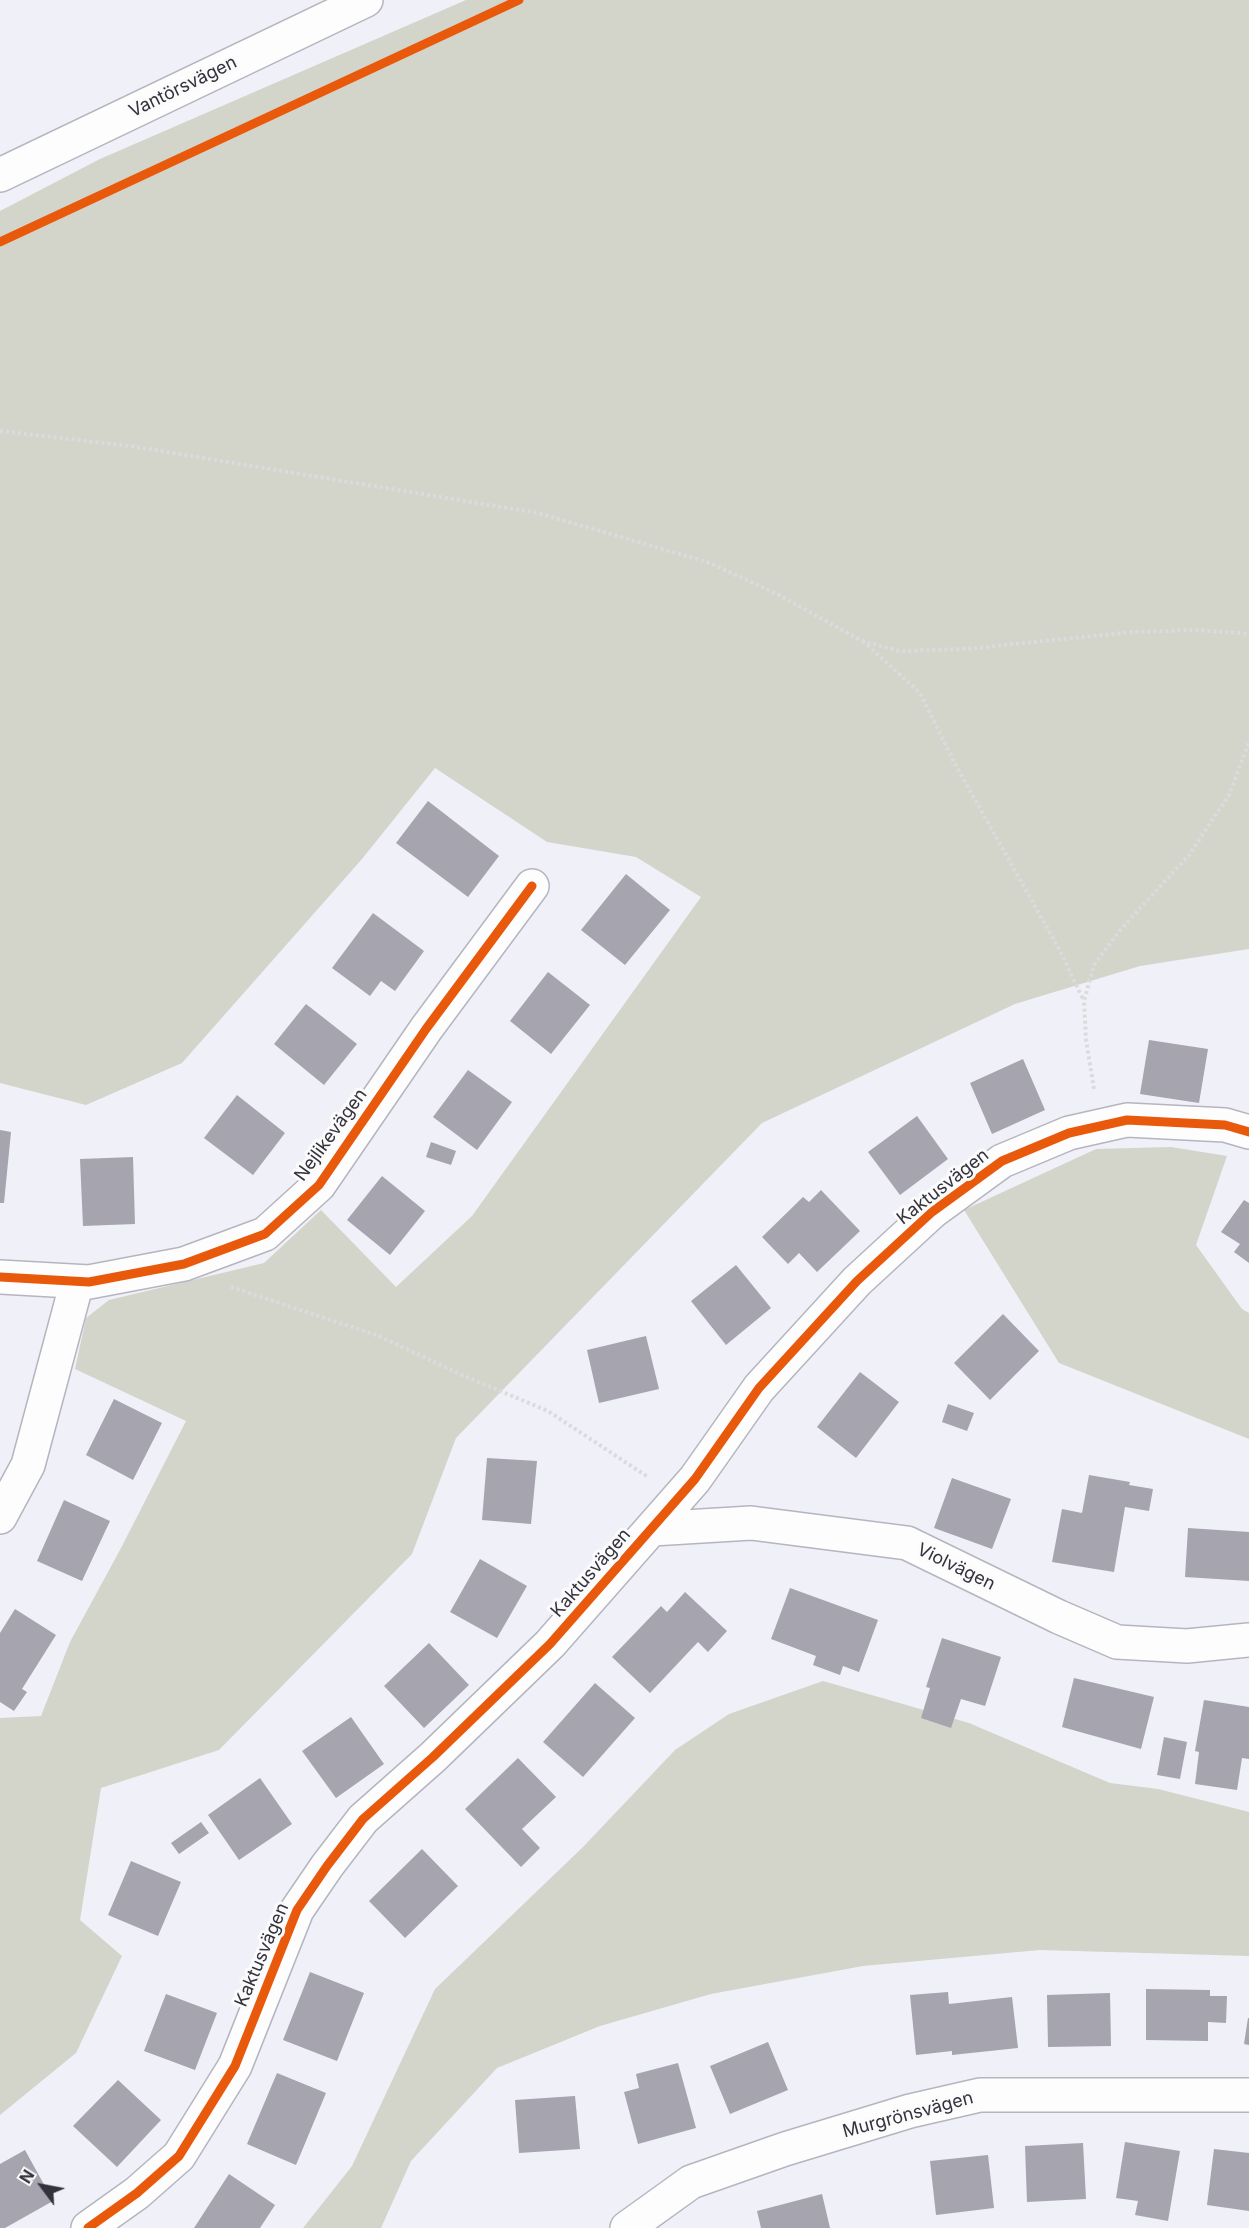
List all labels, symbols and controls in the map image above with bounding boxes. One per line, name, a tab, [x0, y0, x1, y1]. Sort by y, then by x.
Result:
street label: Vantörsvägen	[126, 52, 240, 122]
street label: Nejlikevägen	[290, 1085, 372, 1185]
street label: Kaktusvägen	[893, 1144, 993, 1230]
street label: Kaktusvägen	[547, 1524, 635, 1622]
street label: Violvägen	[913, 1539, 999, 1595]
street label: Kaktusvägen	[230, 1900, 294, 2010]
street label: Murgrönsvägen	[840, 2087, 976, 2143]
north arrow	[12, 2156, 72, 2216]
text: N	[15, 2166, 38, 2187]

